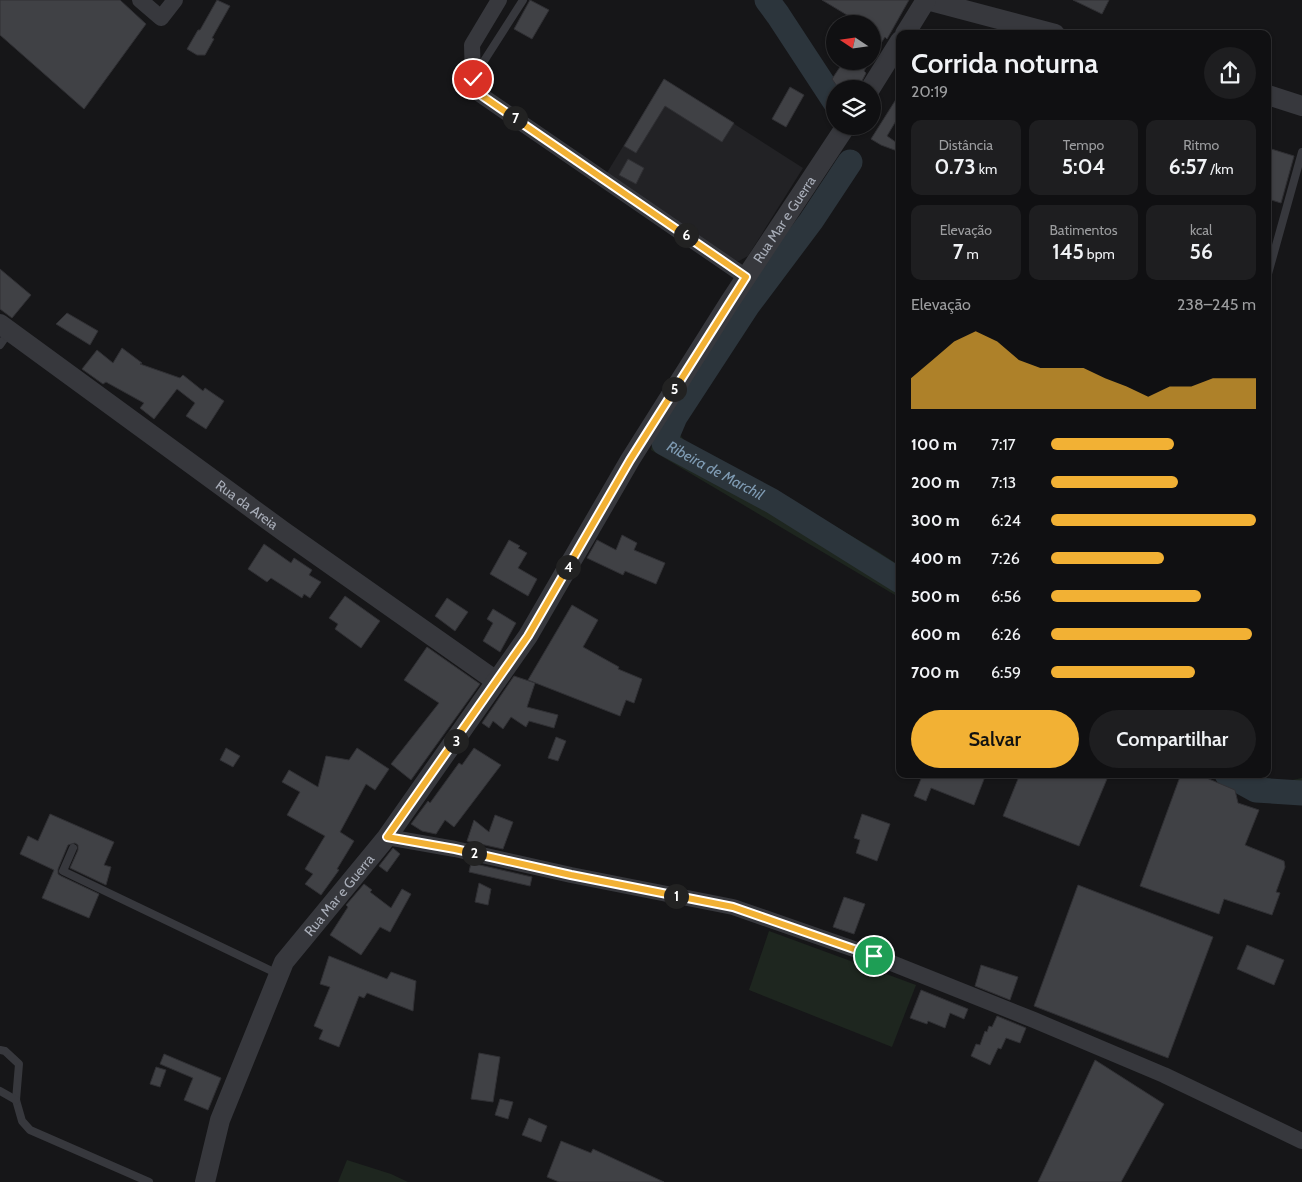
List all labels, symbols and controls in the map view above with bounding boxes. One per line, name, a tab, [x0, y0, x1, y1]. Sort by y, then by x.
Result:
north arrow	[826, 15, 881, 70]
map controls	[826, 15, 881, 135]
text: Corrida noturna	[911, 46, 1098, 80]
button: share	[1204, 47, 1256, 99]
pin	[452, 58, 494, 100]
icon: check	[459, 65, 487, 93]
button: layers	[826, 80, 881, 135]
text: 20:19	[911, 82, 948, 101]
pin: 7	[502, 106, 528, 130]
text: 7	[512, 109, 519, 127]
text: Distância	[939, 136, 993, 154]
text: Tempo	[1063, 136, 1104, 154]
text: Ritmo	[1183, 136, 1219, 154]
text: 0.73	[934, 154, 975, 179]
text: 5:04	[1062, 154, 1105, 179]
text: 6:57	[1169, 154, 1207, 179]
text: km	[975, 160, 997, 178]
text: /km	[1207, 160, 1233, 178]
street label: Rua Mar e Guerra	[749, 172, 820, 266]
text: Elevação	[940, 221, 992, 239]
text: Batimentos	[1050, 221, 1117, 239]
text: kcal	[1190, 221, 1212, 239]
pin: 6	[674, 222, 698, 248]
text: 6	[683, 226, 690, 244]
text: 7	[953, 239, 963, 264]
text: 145	[1052, 239, 1084, 264]
text: 56	[1190, 239, 1213, 264]
text: m	[963, 245, 979, 263]
text: bpm	[1084, 245, 1115, 263]
text: Elevação	[911, 295, 971, 314]
text: 238–245 m	[1177, 295, 1256, 314]
pin: 5	[662, 376, 686, 402]
text: 5	[671, 380, 678, 398]
text: 100 m	[911, 435, 957, 454]
text: 7:17	[991, 435, 1016, 454]
water label: Ribeira de Marchil	[664, 437, 767, 504]
text: 200 m	[911, 473, 960, 492]
text: 7:13	[991, 473, 1016, 492]
street label: Rua da Areia	[212, 476, 282, 534]
text: 300 m	[911, 511, 960, 530]
text: 6:24	[991, 511, 1021, 530]
text: 400 m	[911, 549, 961, 568]
text: 7:26	[991, 549, 1020, 568]
pin: 4	[556, 554, 580, 580]
text: 4	[564, 558, 573, 576]
text: 500 m	[911, 587, 960, 606]
text: 6:56	[991, 587, 1021, 606]
text: 600 m	[911, 625, 960, 644]
text: 6:26	[991, 625, 1021, 644]
text: 700 m	[911, 663, 959, 682]
text: 6:59	[991, 663, 1021, 682]
button: Salvar	[911, 710, 1079, 768]
button: Compartilhar	[1089, 710, 1256, 768]
pin: 3	[444, 728, 468, 754]
text: 3	[453, 732, 460, 750]
pin: 2	[462, 840, 486, 866]
text: 2	[471, 844, 478, 862]
street label: Rua Mar e Guerra	[300, 850, 378, 940]
pin: 1	[664, 884, 688, 908]
text: 1	[674, 887, 679, 905]
pin	[853, 935, 895, 977]
icon: arrive	[860, 942, 888, 970]

